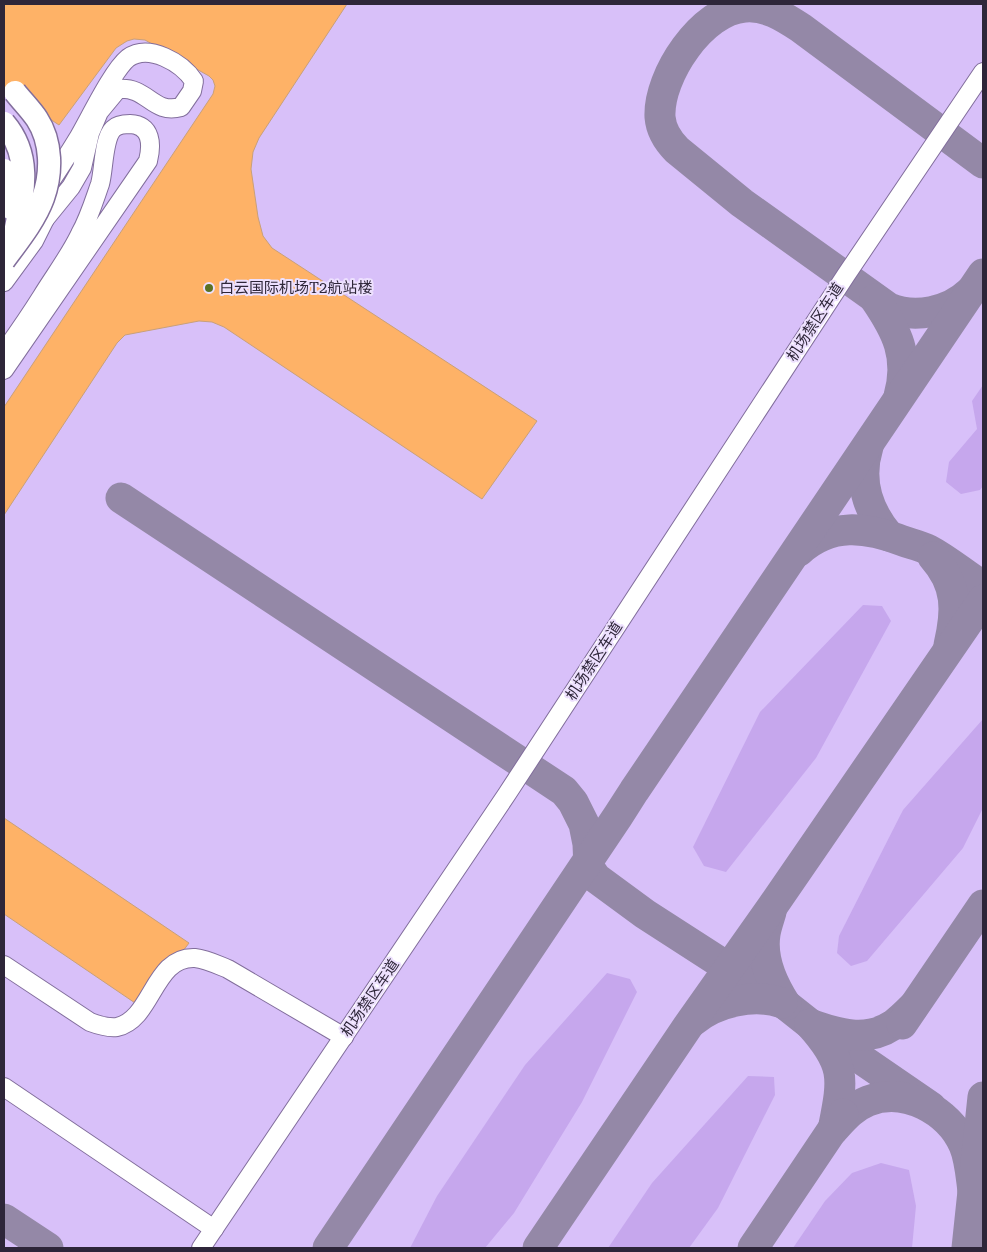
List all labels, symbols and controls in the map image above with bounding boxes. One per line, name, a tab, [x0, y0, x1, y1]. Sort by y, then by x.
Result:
place label: 白云国际机场T2航站楼	[219, 279, 372, 297]
street label: 机场禁区车道	[783, 279, 847, 365]
marker: 白云国际机场T2航站楼	[203, 282, 215, 294]
street label: 机场禁区车道	[562, 618, 626, 704]
street label: 机场禁区车道	[337, 956, 403, 1040]

